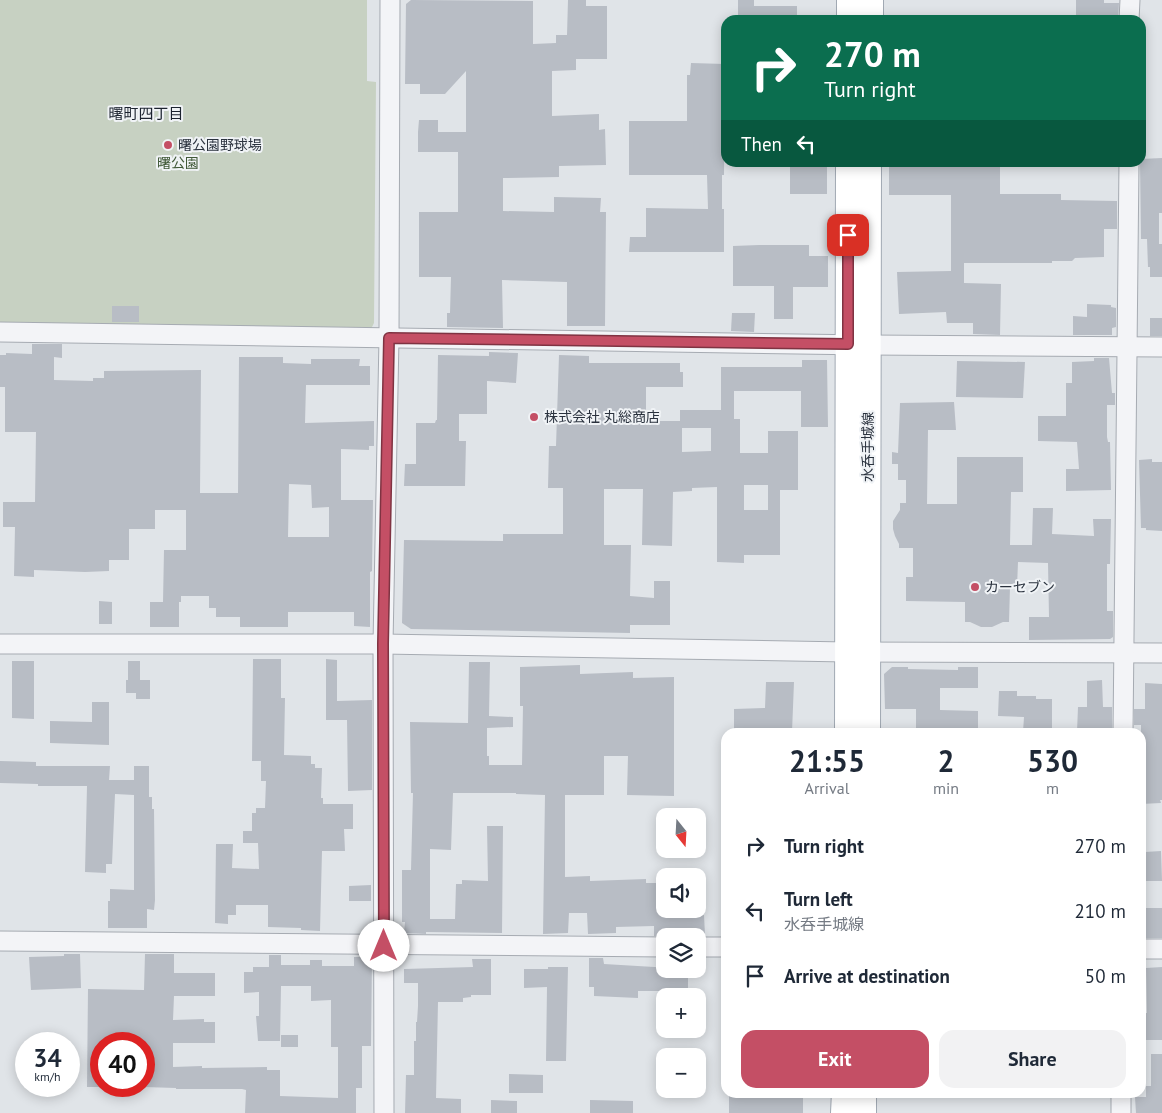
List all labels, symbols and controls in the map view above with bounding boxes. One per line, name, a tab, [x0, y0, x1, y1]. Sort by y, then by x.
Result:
text: 270 m	[824, 31, 921, 77]
icon: right	[741, 35, 806, 100]
text: Turn right	[824, 75, 916, 103]
district label: 曙町四丁目	[108, 104, 184, 123]
icon: left	[792, 130, 820, 158]
text: Then	[741, 132, 782, 156]
place label: 曙公園野球場	[178, 136, 262, 154]
marker: 曙公園野球場	[162, 139, 174, 151]
park label: 曙公園	[157, 154, 199, 172]
pin	[827, 214, 869, 256]
icon: arrive	[834, 221, 862, 249]
place label: 株式会社 丸総商店	[544, 408, 660, 426]
marker: 株式会社 丸総商店	[528, 411, 540, 423]
street label: 水呑手城線	[859, 412, 877, 482]
place label: カーセブン	[985, 578, 1055, 596]
marker: カーセブン	[969, 581, 981, 593]
text: 21:55	[789, 741, 865, 780]
text: 2	[938, 741, 955, 780]
text: 530	[1027, 741, 1078, 780]
text: Arrival	[805, 778, 849, 798]
text: min	[933, 778, 959, 798]
text: m	[1046, 778, 1059, 798]
north arrow	[656, 808, 706, 858]
map controls	[656, 808, 706, 1098]
icon: right	[741, 832, 769, 860]
text: Turn right	[784, 834, 864, 858]
text: 270 m	[1074, 834, 1126, 858]
button: sound	[656, 868, 706, 918]
text: Turn left	[784, 887, 853, 911]
icon: left	[741, 897, 769, 925]
text: 210 m	[1074, 899, 1126, 923]
text: 水呑手城線	[784, 914, 864, 934]
position arrow	[357, 919, 409, 971]
button: layers	[656, 928, 706, 978]
icon: arrive	[741, 962, 769, 990]
text: Arrive at destination	[784, 964, 950, 988]
text: 50 m	[1085, 964, 1126, 988]
button: +	[656, 988, 706, 1038]
button: Exit	[741, 1030, 929, 1088]
button: Share	[939, 1030, 1126, 1088]
speed limit sign: 40	[90, 1032, 155, 1097]
text: 34	[33, 1042, 62, 1074]
button: −	[656, 1048, 706, 1098]
text: km/h	[34, 1069, 61, 1084]

